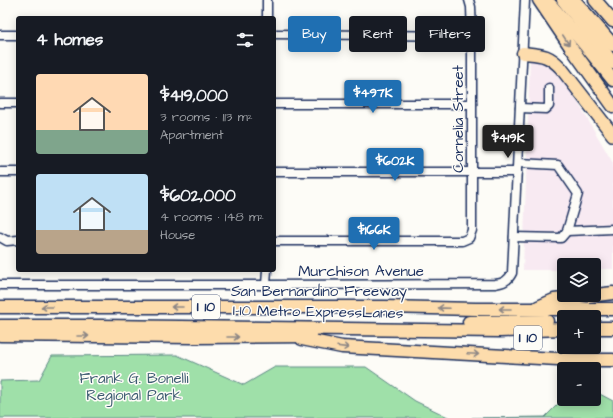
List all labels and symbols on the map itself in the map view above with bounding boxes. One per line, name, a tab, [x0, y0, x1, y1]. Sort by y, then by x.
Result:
one-way arrow	[563, 34, 571, 46]
street label: Cornelia Street	[448, 65, 469, 173]
pin: $497K	[345, 80, 401, 114]
pin: $419K	[480, 125, 536, 159]
pin: $602K	[367, 148, 423, 182]
pin: $166K	[346, 217, 402, 251]
street label: Murchison Avenue	[298, 261, 424, 282]
street label: San Bernardino Freeway	[231, 281, 407, 303]
road number: I 10	[192, 295, 220, 319]
street label: I-10 Metro ExpressLanes	[233, 300, 404, 324]
one-way arrow	[41, 303, 54, 311]
one-way arrow	[171, 303, 184, 311]
one-way arrow	[438, 305, 451, 312]
one-way arrow	[499, 305, 512, 313]
road number: I 10	[514, 326, 542, 350]
one-way arrow	[76, 332, 89, 340]
one-way arrow	[226, 333, 239, 341]
one-way arrow	[337, 343, 350, 350]
one-way arrow	[466, 350, 479, 358]
park label: Frank G. Bonelli Regional Park	[79, 368, 189, 407]

